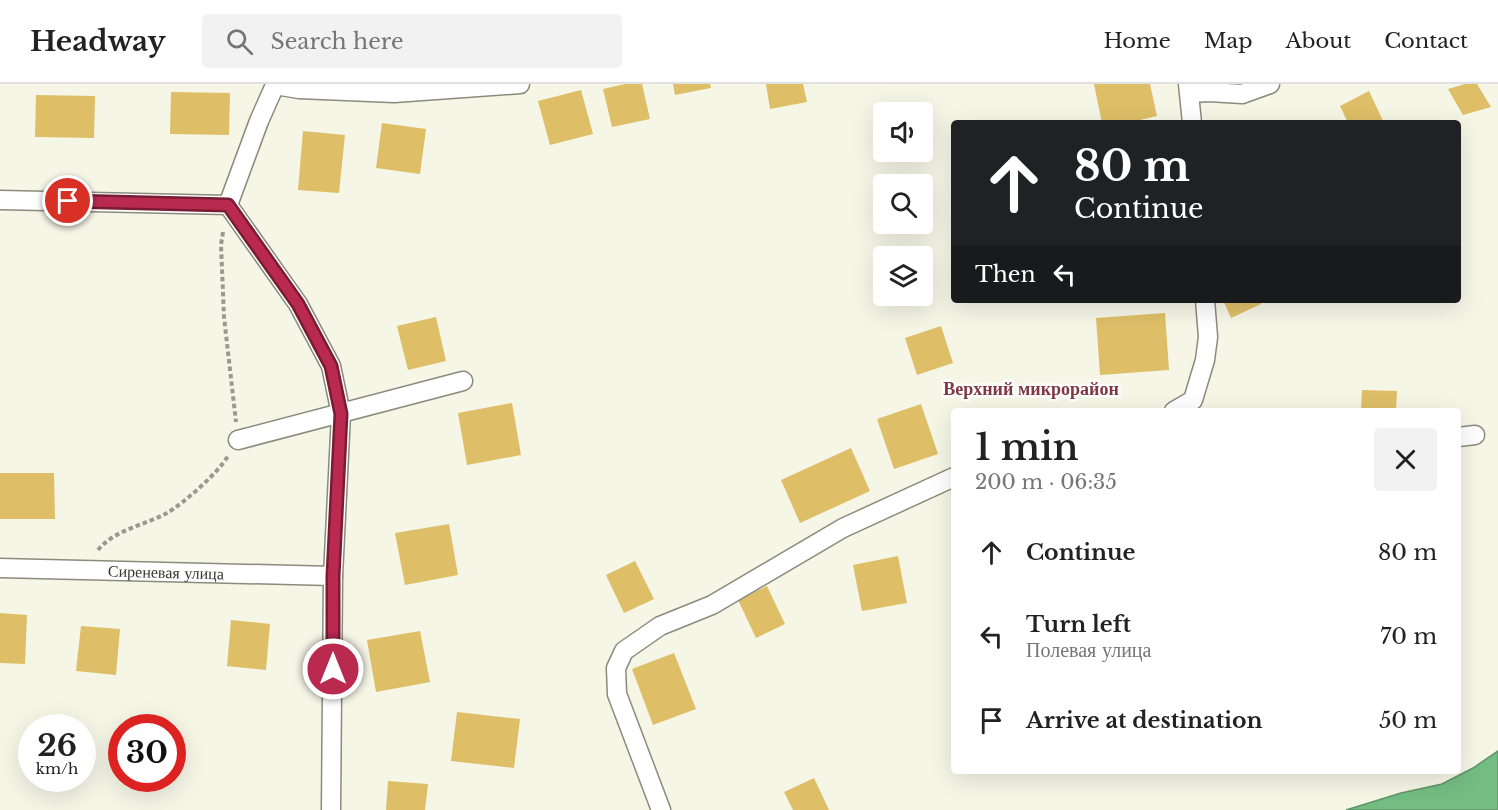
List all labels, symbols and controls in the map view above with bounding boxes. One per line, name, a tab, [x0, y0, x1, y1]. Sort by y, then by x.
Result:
search box	[202, 14, 622, 68]
text: Headway	[30, 24, 166, 59]
icon: search	[223, 25, 256, 58]
text: Search here	[271, 28, 404, 55]
text: Home	[1104, 28, 1171, 54]
text: Map	[1204, 28, 1252, 54]
text: About	[1285, 28, 1351, 54]
text: Contact	[1384, 28, 1468, 54]
map controls	[873, 102, 933, 306]
button: sound	[873, 102, 933, 162]
text: 80 m	[1074, 140, 1190, 192]
icon: ahead	[975, 144, 1053, 222]
button: search	[873, 174, 933, 234]
pin	[42, 175, 93, 226]
icon: arrive	[51, 184, 84, 217]
text: Continue	[1074, 192, 1204, 225]
button: layers	[873, 246, 933, 306]
icon: left	[1048, 258, 1081, 291]
text: Then	[975, 261, 1036, 288]
district label: Верхний микрорайон	[943, 378, 1119, 400]
text: 1 min	[975, 425, 1079, 470]
button: close	[1374, 428, 1437, 491]
text: 200 m · 06:35	[975, 470, 1117, 494]
icon: ahead	[975, 536, 1008, 569]
text: Continue	[1026, 539, 1135, 566]
text: 80 m	[1378, 539, 1437, 566]
street label: Сиреневая улица	[108, 561, 224, 583]
text: Turn left	[1026, 611, 1131, 638]
icon: left	[975, 620, 1008, 653]
text: 70 m	[1380, 623, 1437, 650]
position arrow	[301, 637, 365, 701]
text: Полевая улица	[1026, 638, 1151, 662]
icon: arrive	[975, 704, 1008, 737]
text: Arrive at destination	[1026, 707, 1263, 734]
text: 50 m	[1379, 707, 1437, 734]
speed limit sign: 30	[108, 714, 186, 792]
text: 26	[37, 727, 77, 764]
text: km/h	[36, 759, 78, 778]

